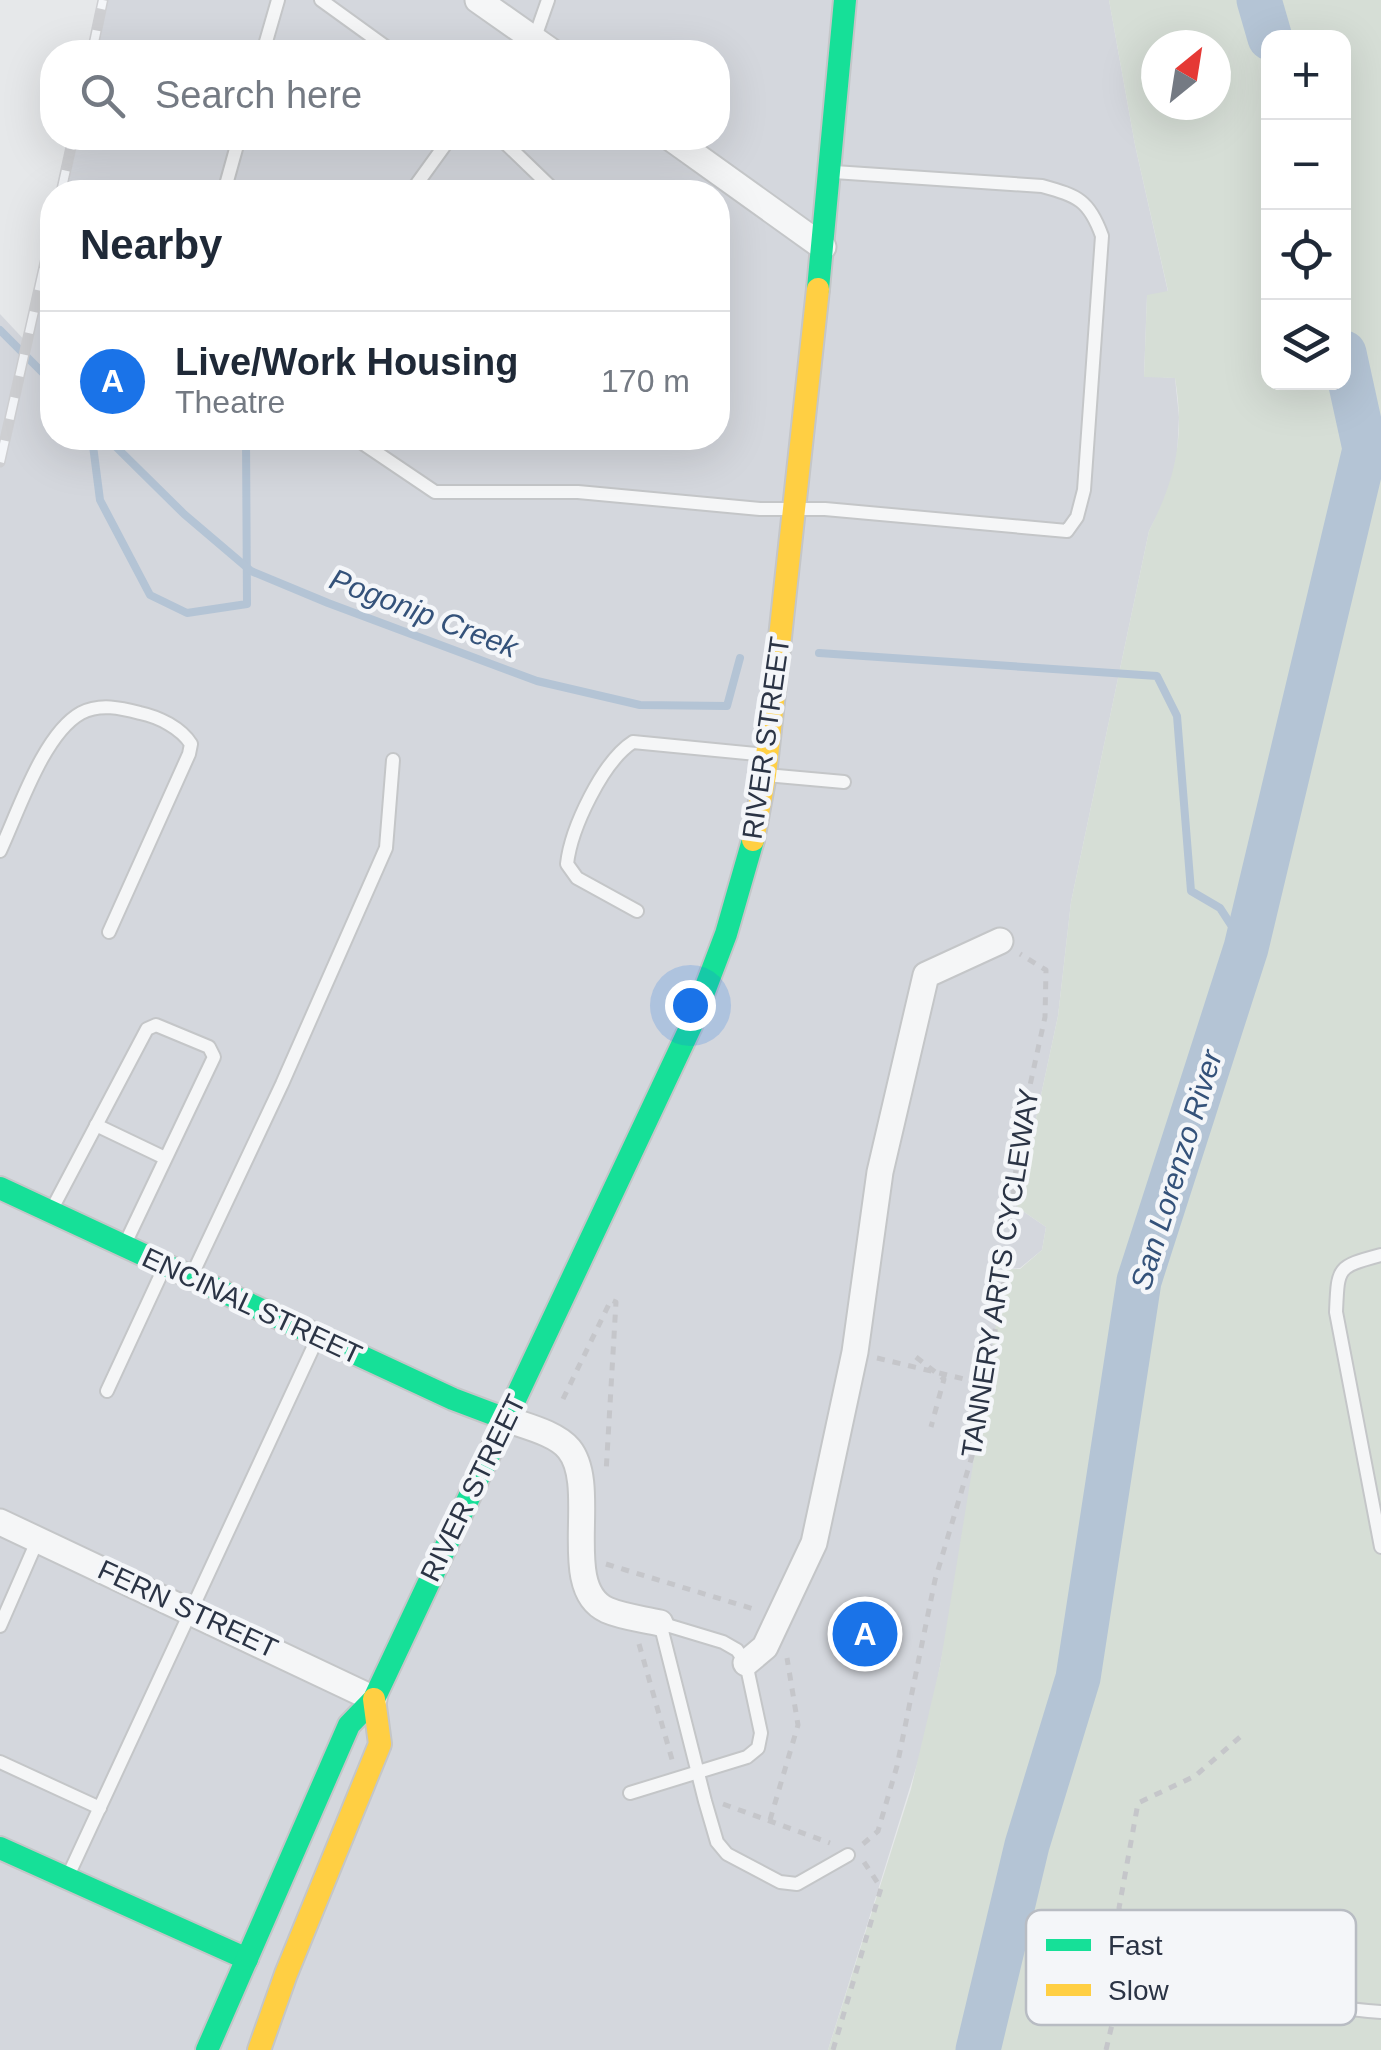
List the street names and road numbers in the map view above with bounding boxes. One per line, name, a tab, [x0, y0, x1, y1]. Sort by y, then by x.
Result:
street label: RIVER STREET	[736, 635, 796, 841]
street label: TANNERY ARTS CYCLEWAY	[956, 1086, 1045, 1460]
street label: ENCINAL STREET	[137, 1242, 367, 1370]
street label: RIVER STREET	[414, 1390, 532, 1586]
street label: FERN STREET	[93, 1554, 283, 1664]

